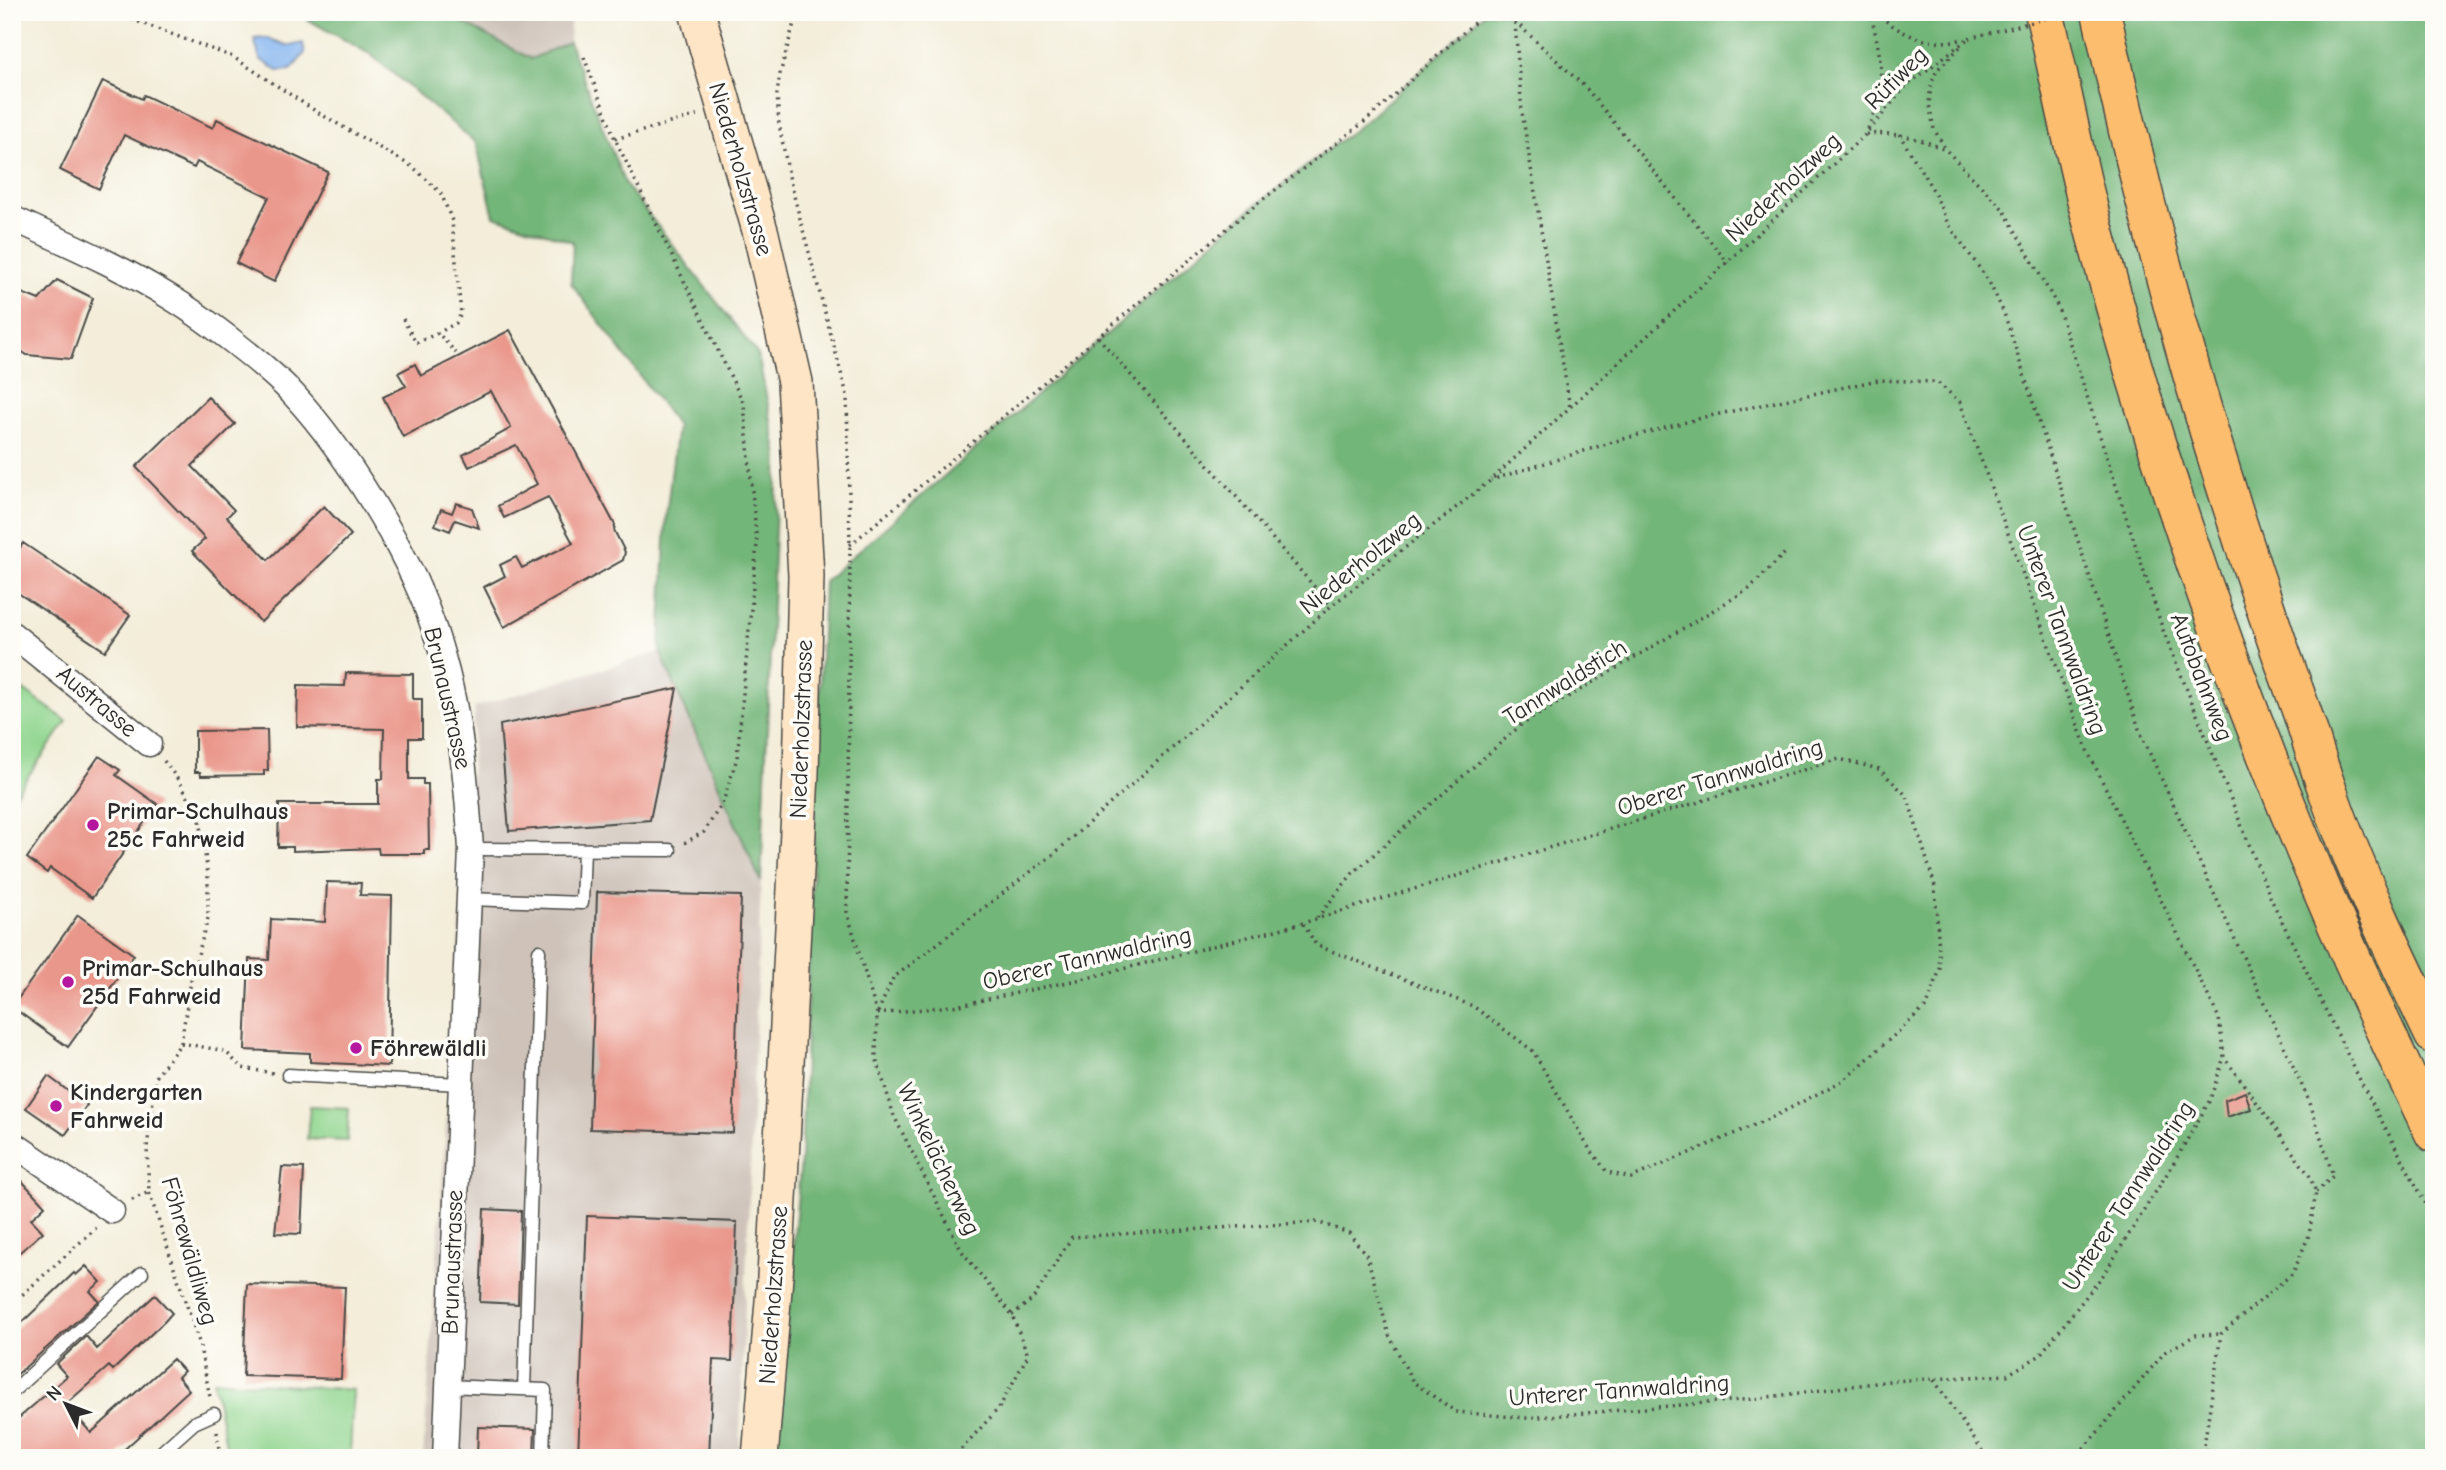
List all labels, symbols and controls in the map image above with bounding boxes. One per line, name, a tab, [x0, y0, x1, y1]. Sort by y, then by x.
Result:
street label: Rütiweg	[1859, 41, 1933, 115]
street label: Niederholzstrasse	[703, 79, 779, 259]
street label: Niederholzweg	[1720, 126, 1846, 248]
street label: Niederholzweg	[1294, 506, 1426, 620]
street label: Unterer Tannwaldring	[2011, 521, 2113, 739]
street label: Autobahnweg	[2165, 609, 2239, 745]
street label: Brunaustrasse	[418, 624, 478, 772]
street label: Tannwaldstich	[1498, 633, 1632, 731]
street label: Niederholzstrasse	[784, 639, 818, 819]
street label: Austrasse	[51, 659, 143, 743]
street label: Oberer Tannwaldring	[1614, 732, 1826, 822]
place label: Primar-Schulhaus 25c Fahrweid	[107, 797, 288, 853]
marker: Primar-Schulhaus 25c Fahrweid	[85, 817, 101, 833]
street label: Oberer Tannwaldring	[980, 920, 1194, 996]
place label: Primar-Schulhaus 25d Fahrweid	[82, 954, 263, 1010]
marker: Primar-Schulhaus 25d Fahrweid	[60, 974, 76, 990]
place label: Föhrewäldli	[370, 1034, 487, 1062]
marker: Föhrewäldli	[348, 1040, 364, 1056]
place label: Kindergarten Fahrweid	[70, 1078, 203, 1134]
street label: Winkelächerweg	[891, 1078, 987, 1240]
street label: Unterer Tannwaldring	[2056, 1096, 2200, 1296]
marker: Kindergarten Fahrweid	[48, 1098, 64, 1114]
street label: Föhrewäldliweg	[155, 1174, 225, 1328]
street label: Brunaustrasse	[435, 1189, 469, 1335]
street label: Niederholzstrasse	[753, 1205, 793, 1385]
north arrow	[32, 1368, 102, 1438]
street label: Unterer Tannwaldring	[1508, 1368, 1730, 1412]
text: N	[42, 1381, 66, 1405]

